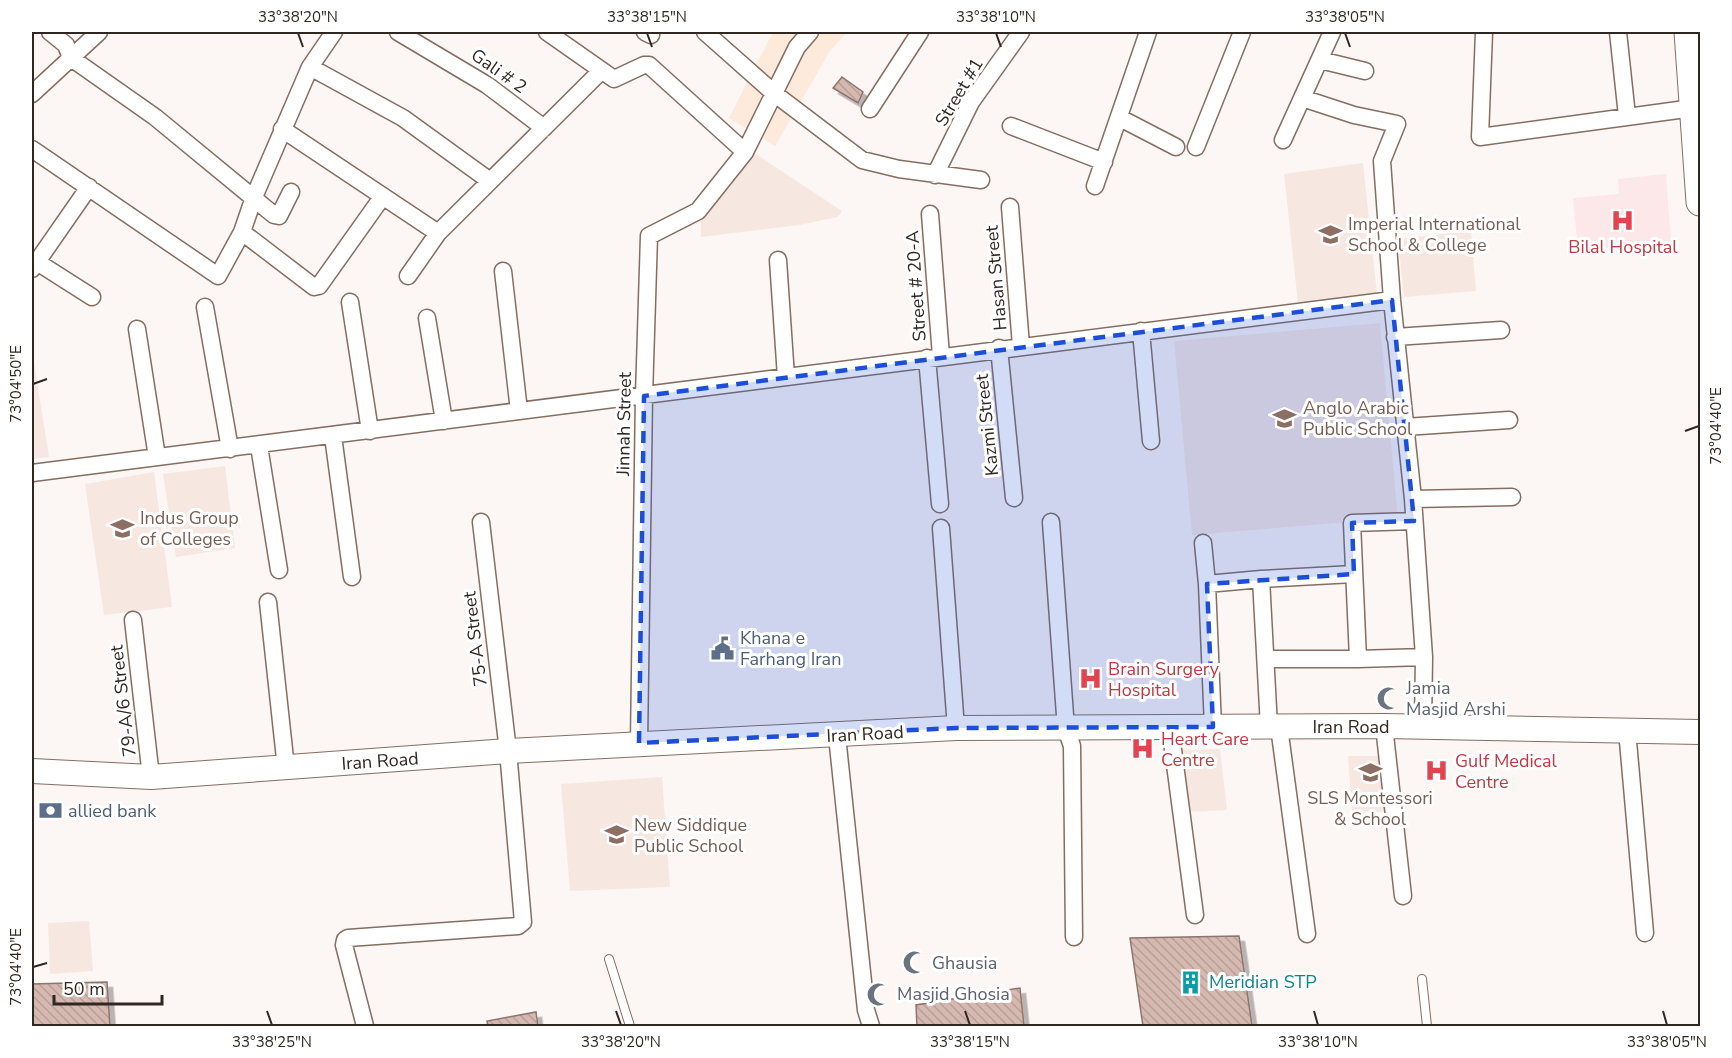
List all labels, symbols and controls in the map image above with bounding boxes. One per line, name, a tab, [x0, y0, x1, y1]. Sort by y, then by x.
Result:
text: 33°38'20"N	[258, 7, 338, 27]
text: 33°38'15"N	[607, 7, 687, 27]
text: 33°38'10"N	[956, 7, 1036, 27]
text: 33°38'05"N	[1305, 7, 1385, 27]
street label: Gali # 2	[466, 43, 532, 99]
street label: Street #1	[929, 54, 989, 130]
hospital icon: Bilal Hospital	[1610, 208, 1636, 234]
place label: Imperial International School & College	[1348, 212, 1521, 257]
school or university icon: Imperial International School & College	[1317, 221, 1343, 247]
street label: Hasan Street	[979, 224, 1013, 332]
street label: Street # 20-A	[900, 230, 932, 342]
place label: Bilal Hospital	[1568, 235, 1678, 259]
text: 73°04'50"E	[6, 345, 26, 423]
street label: Jinnah Street	[611, 371, 637, 477]
street label: Kazmi Street	[970, 372, 1004, 477]
text: 73°04'40"E	[1706, 387, 1726, 465]
place label: Anglo Arabic Public School	[1303, 396, 1413, 441]
school or university icon: Anglo Arabic Public School	[1272, 405, 1298, 431]
place label: Indus Group of Colleges	[140, 506, 239, 551]
school or university icon: Indus Group of Colleges	[109, 515, 135, 541]
street label: 75-A Street	[457, 589, 493, 688]
place label: Khana e Farhang Iran	[740, 626, 841, 671]
public building icon: Khana e Farhang Iran	[709, 635, 735, 661]
street label: 79-A/6 Street	[104, 643, 142, 758]
place label: Brain Surgery Hospital	[1108, 657, 1220, 702]
hospital icon: Brain Surgery Hospital	[1077, 666, 1103, 692]
place label: Jamia Masjid Arshi	[1405, 676, 1506, 721]
mosque icon: Jamia Masjid Arshi	[1375, 685, 1401, 711]
street label: Iran Road	[1312, 715, 1390, 739]
street label: Iran Road	[826, 720, 904, 748]
place label: Heart Care Centre	[1161, 727, 1249, 772]
hospital icon: Heart Care Centre	[1130, 736, 1156, 762]
street label: Iran Road	[341, 746, 419, 776]
place label: Gulf Medical Centre	[1455, 749, 1557, 794]
hospital icon: Gulf Medical Centre	[1424, 758, 1450, 784]
school or university icon: SLS Montessori & School	[1357, 759, 1383, 785]
place label: SLS Montessori & School	[1307, 786, 1433, 831]
bank icon: allied bank	[37, 798, 63, 824]
place label: allied bank	[68, 799, 157, 823]
place label: New Siddique Public School	[634, 813, 747, 858]
school or university icon: New Siddique Public School	[603, 822, 629, 848]
text: 73°04'40"E	[6, 928, 26, 1006]
mosque icon: Ghausia	[901, 950, 927, 976]
place label: Ghausia	[932, 951, 997, 975]
scale bar	[54, 968, 162, 1006]
building icon: Meridian STP	[1178, 969, 1204, 995]
place label: Meridian STP	[1209, 970, 1317, 994]
text: 50 m	[63, 977, 105, 1001]
mosque icon: Masjid Ghosia	[866, 981, 892, 1007]
place label: Masjid Ghosia	[897, 982, 1010, 1006]
text: 33°38'25"N	[232, 1032, 312, 1052]
text: 33°38'20"N	[581, 1032, 661, 1052]
text: 33°38'15"N	[930, 1032, 1010, 1052]
text: 33°38'10"N	[1278, 1032, 1358, 1052]
text: 33°38'05"N	[1627, 1032, 1707, 1052]

